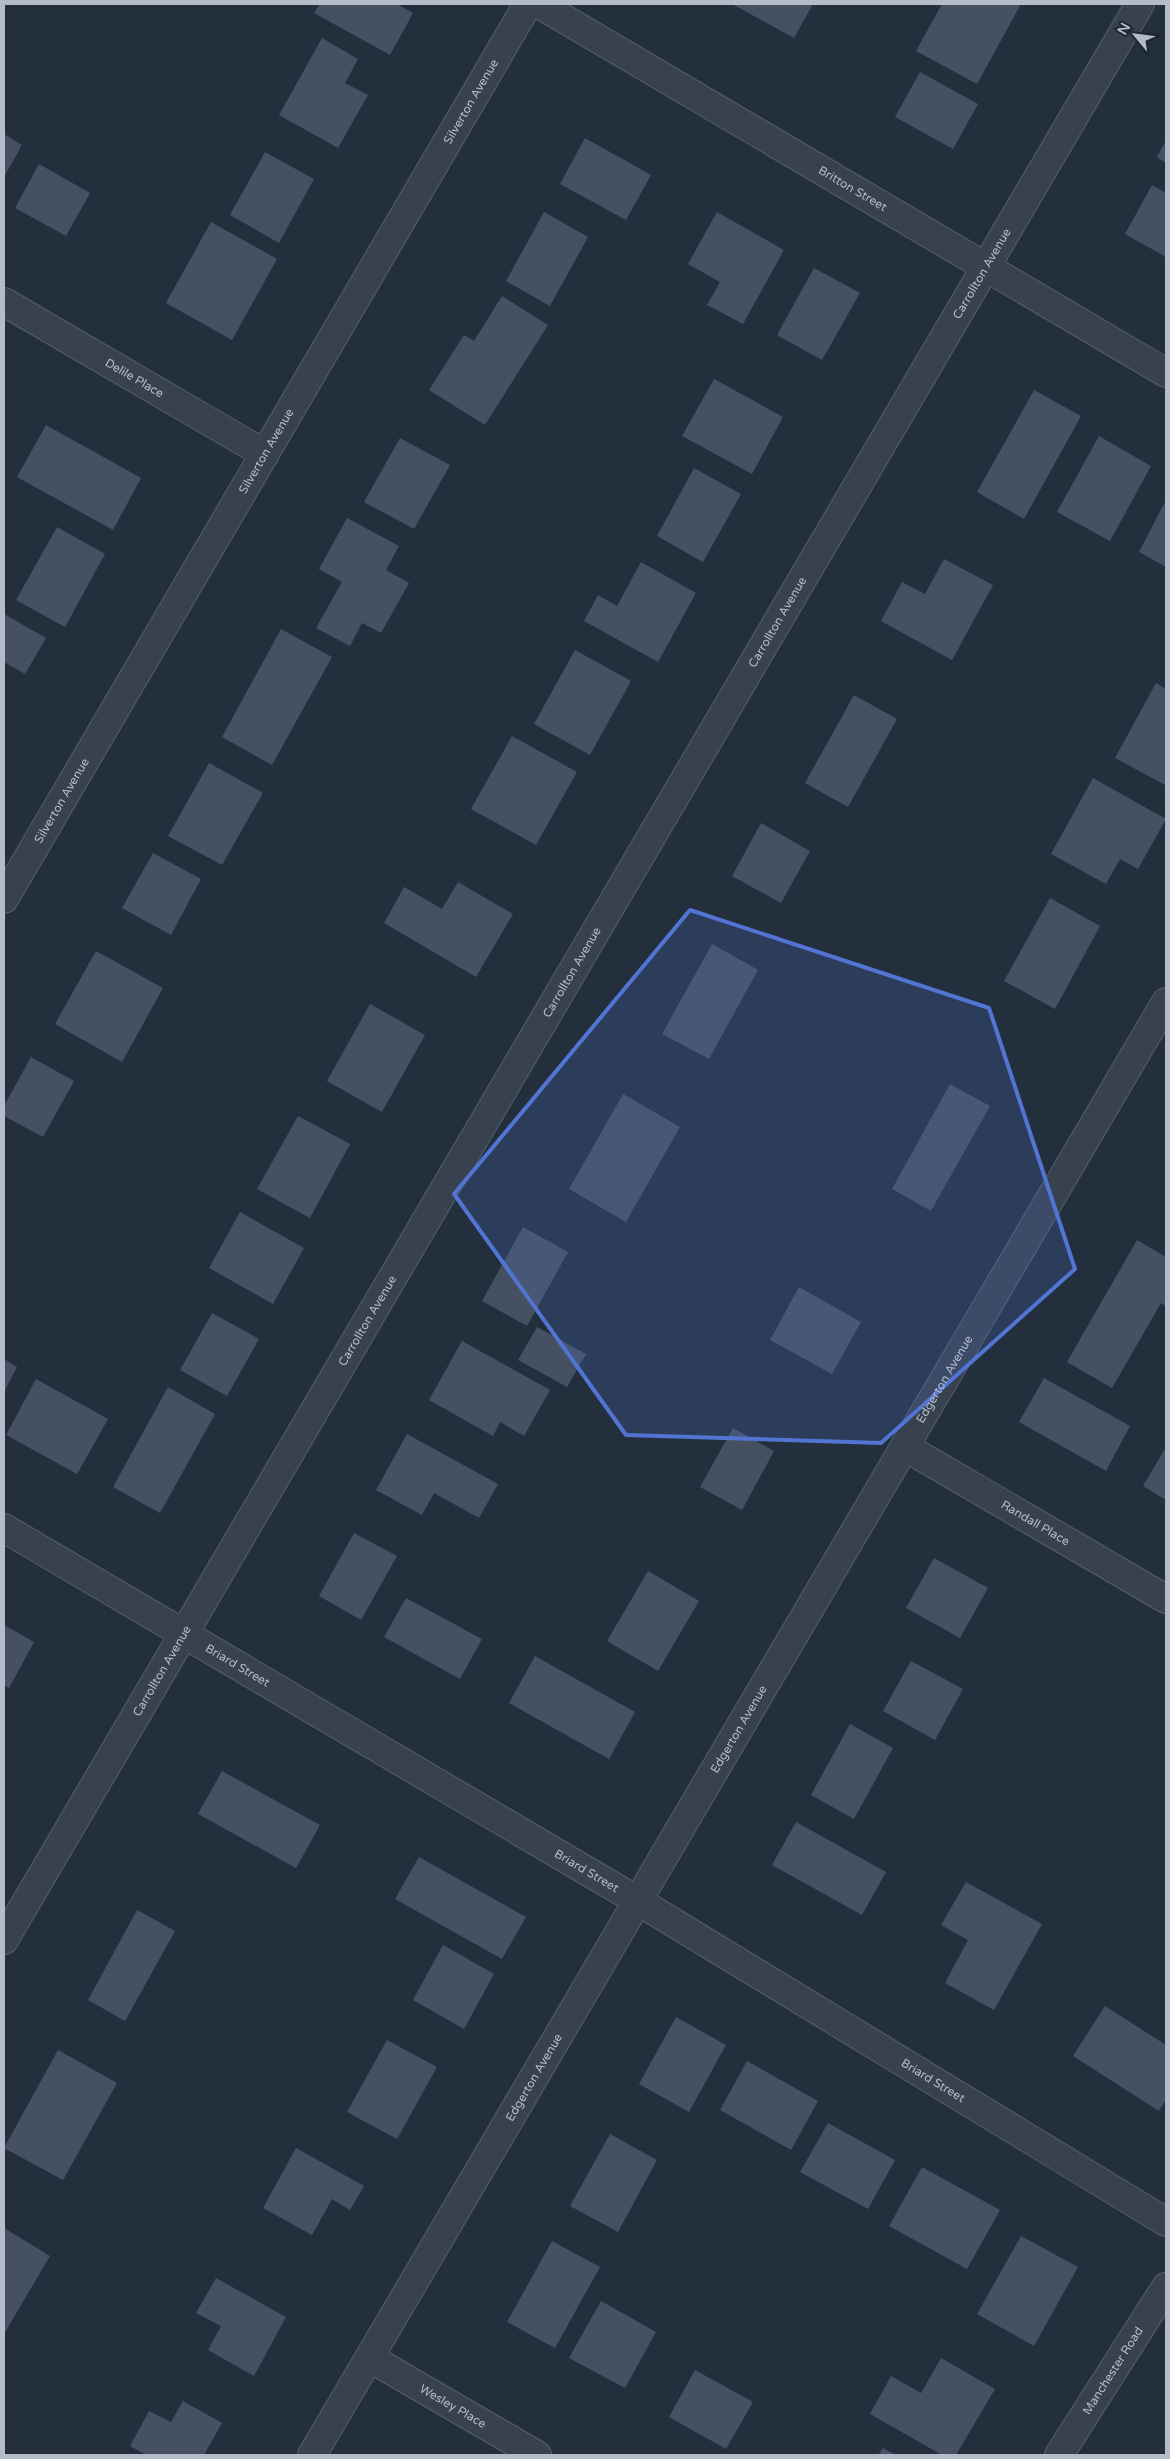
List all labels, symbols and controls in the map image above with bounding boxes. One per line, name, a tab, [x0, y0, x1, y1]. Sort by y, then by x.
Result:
north arrow	[1110, 10, 1160, 60]
text: N	[1114, 20, 1134, 38]
street label: Silverton Avenue	[441, 56, 501, 147]
street label: Britton Street	[816, 163, 890, 214]
street label: Carrollton Avenue	[950, 226, 1014, 321]
street label: Delile Place	[103, 355, 166, 401]
street label: Silverton Avenue	[236, 406, 297, 496]
street label: Carrollton Avenue	[745, 574, 809, 670]
street label: Silverton Avenue	[31, 755, 92, 846]
street label: Carrollton Avenue	[540, 924, 604, 1020]
street label: Carrollton Avenue	[335, 1273, 399, 1369]
street label: Edgerton Avenue	[913, 1333, 976, 1425]
street label: Randall Place	[999, 1498, 1072, 1549]
street label: Carrollton Avenue	[130, 1623, 194, 1719]
street label: Briard Street	[203, 1641, 273, 1690]
street label: Edgerton Avenue	[707, 1683, 770, 1775]
street label: Briard Street	[552, 1846, 622, 1895]
street label: Edgerton Avenue	[503, 2031, 565, 2124]
street label: Briard Street	[899, 2056, 968, 2105]
street label: Manchester Road	[1080, 2324, 1146, 2417]
street label: Wesley Place	[417, 2381, 489, 2431]

